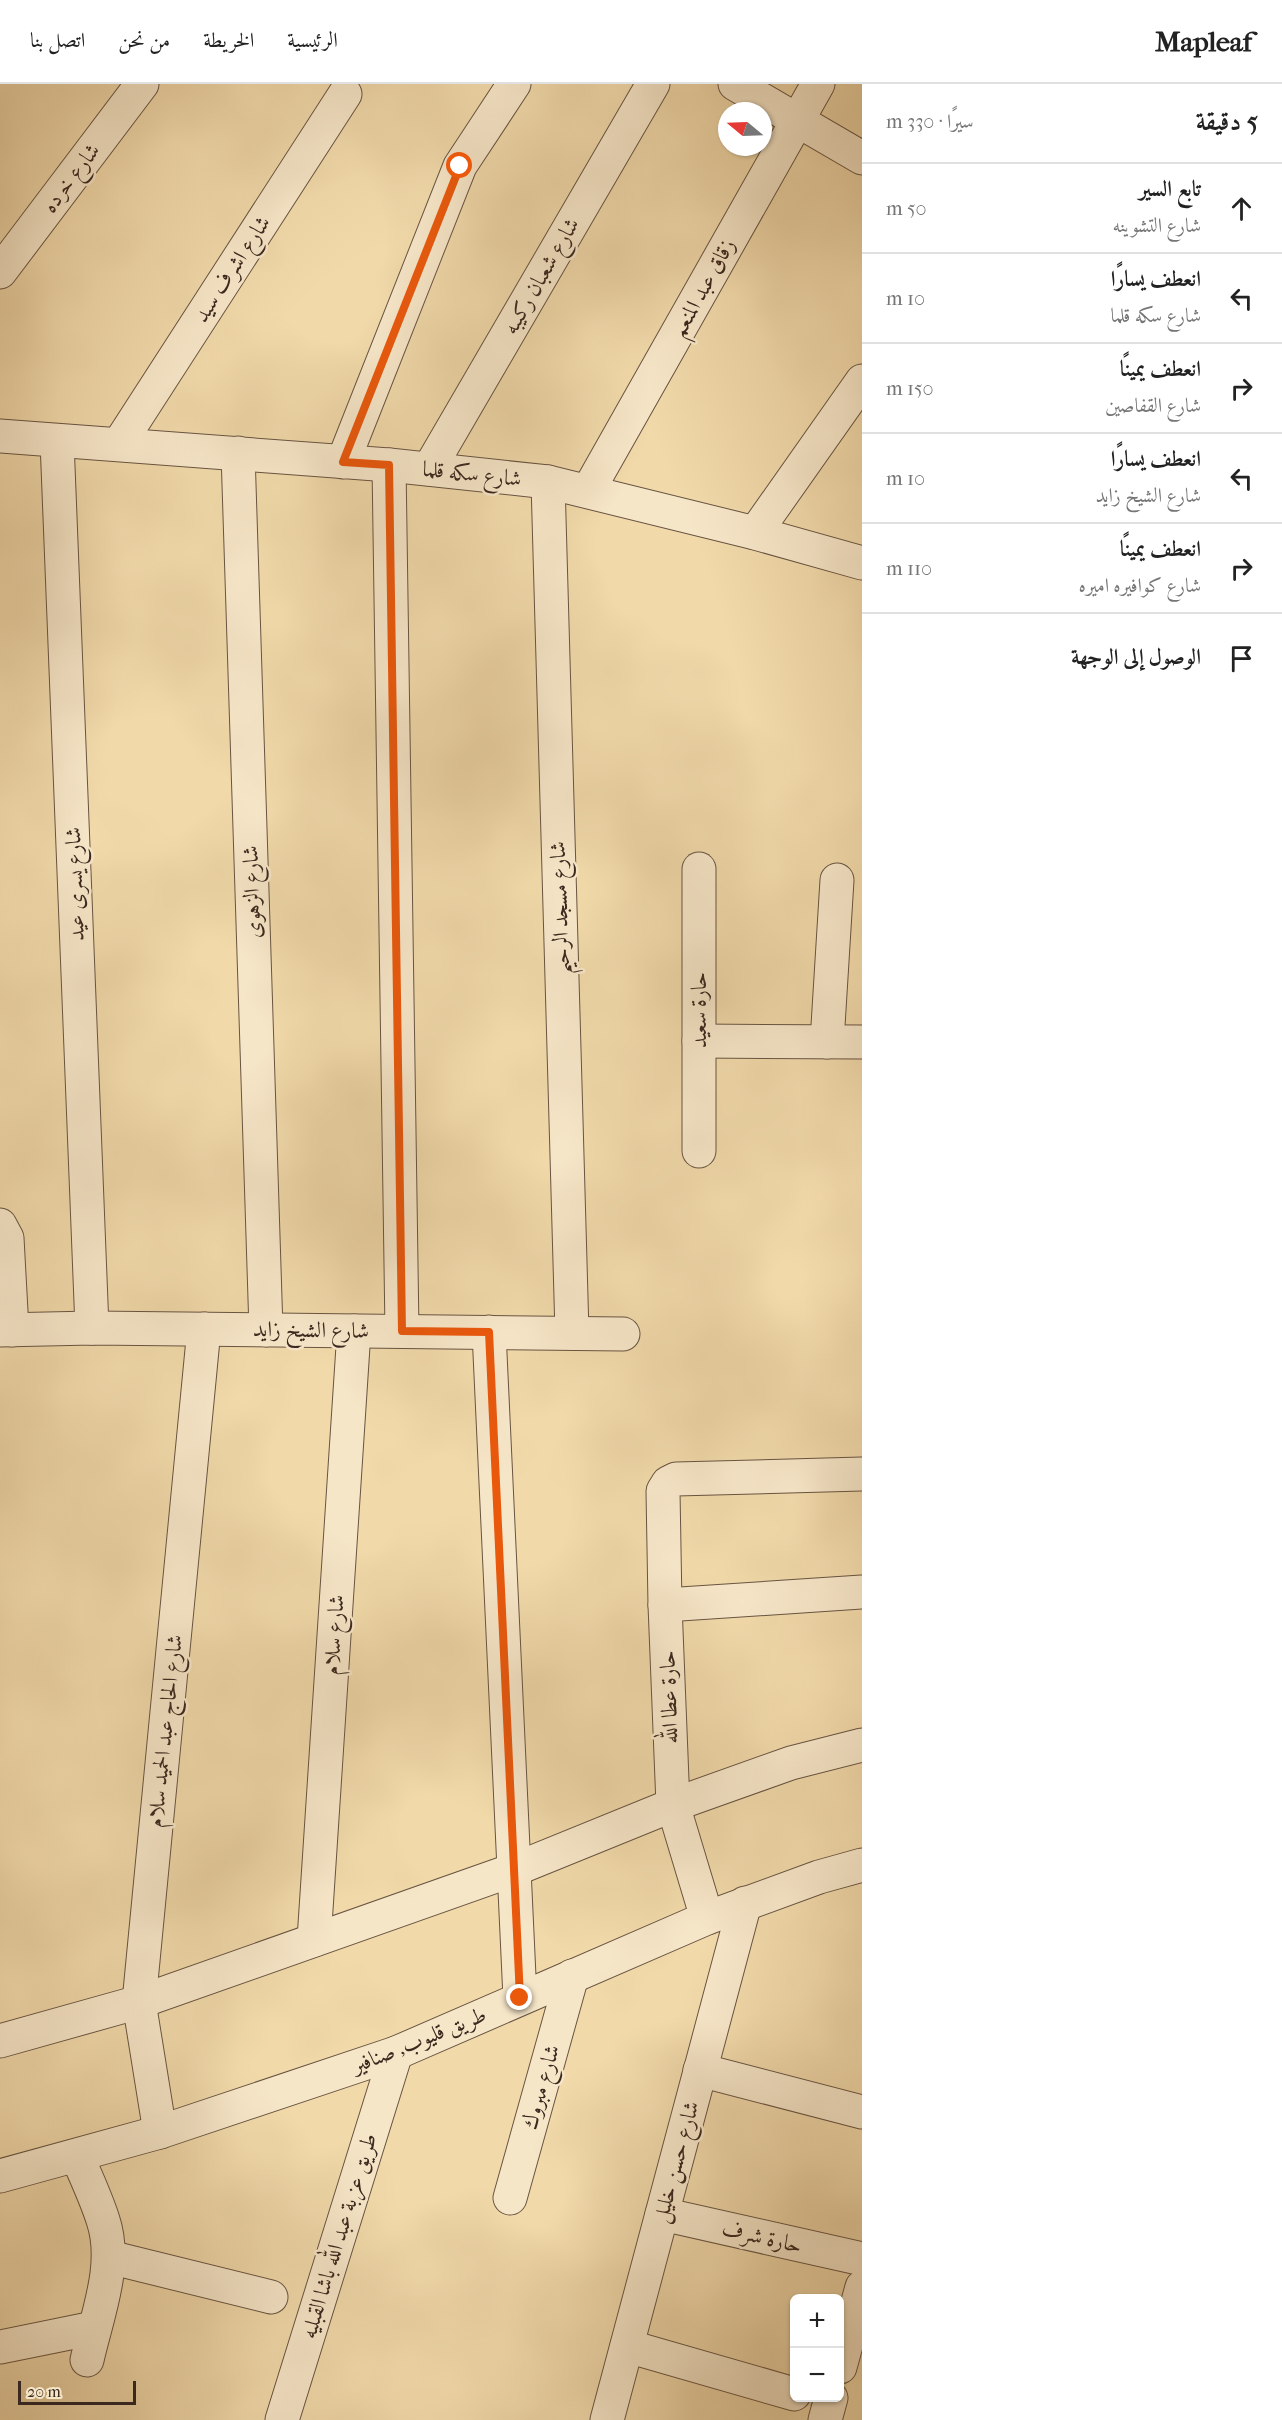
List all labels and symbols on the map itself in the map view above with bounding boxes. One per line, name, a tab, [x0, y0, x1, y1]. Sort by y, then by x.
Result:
north arrow	[718, 102, 772, 156]
street label: شارع خرده	[36, 138, 110, 221]
route start	[446, 152, 472, 178]
street label: شارع اشرف سيد	[188, 211, 280, 330]
street label: شارع شعبان ركيبه	[497, 213, 589, 341]
street label: زقاق عبد المنعم	[665, 234, 747, 345]
street label: شارع سكه قلما	[421, 456, 523, 497]
street label: شارع يسرى عيد	[60, 826, 95, 941]
street label: شارع مسجد الرحيم	[545, 841, 583, 975]
street label: شارع الزهوى	[237, 845, 272, 939]
street label: حارة سعيد	[686, 972, 712, 1048]
street label: شارع الشيخ زايد	[253, 1316, 369, 1350]
street label: شارع سلام	[318, 1594, 356, 1677]
street label: شارع الحاج عبد الحميد سلام	[142, 1633, 194, 1829]
street label: حارة عطا الله	[649, 1650, 684, 1744]
route end	[506, 1984, 532, 2010]
street label: طريق قليوب, صنافير	[346, 2001, 490, 2080]
street label: شارع مبروك	[517, 2042, 570, 2134]
street label: شارع حسن خليل	[647, 2098, 710, 2227]
street label: طريق عزبة عبد الله باشا القبليه	[291, 2129, 385, 2342]
street label: حارة شرف	[719, 2215, 805, 2260]
scale bar	[18, 2378, 136, 2406]

